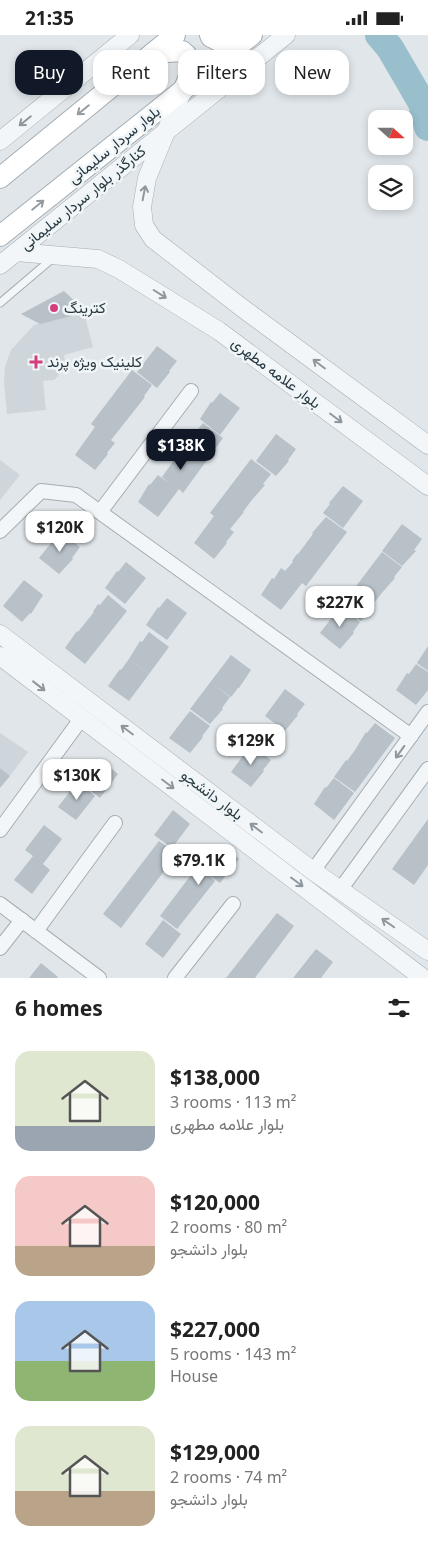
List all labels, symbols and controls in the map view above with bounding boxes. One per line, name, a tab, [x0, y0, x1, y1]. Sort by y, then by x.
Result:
text: 21:35	[25, 5, 74, 31]
chip: Buy	[15, 50, 83, 95]
chip: Rent	[93, 50, 168, 95]
chip: Filters	[178, 50, 265, 95]
chip: New	[275, 50, 349, 95]
street label: بلوار سردار سلیمانی	[63, 101, 164, 188]
one-way arrow	[77, 105, 90, 116]
north arrow	[368, 110, 412, 155]
map controls	[368, 110, 413, 210]
one-way arrow	[19, 115, 32, 126]
street label: کنارگذر بلوار سردار سلیمانی	[15, 140, 150, 255]
button: layers	[368, 165, 413, 210]
one-way arrow	[140, 185, 150, 201]
one-way arrow	[31, 200, 44, 211]
one-way arrow	[153, 289, 167, 300]
place label: کترینگ	[64, 297, 106, 317]
marker: کترینگ	[48, 302, 60, 314]
street label: بلوار علامه مطهری	[227, 332, 325, 413]
place label: کلینیک ویژه پرند	[47, 351, 142, 372]
marker: کلینیک ویژه پرند	[29, 355, 43, 369]
one-way arrow	[313, 359, 326, 370]
one-way arrow	[329, 413, 343, 423]
pin: $138K	[146, 429, 216, 471]
text: $138K	[157, 434, 205, 456]
pin: $120K	[25, 511, 95, 553]
text: $120K	[36, 516, 84, 538]
pin: $227K	[305, 585, 375, 628]
text: $227K	[316, 591, 364, 613]
one-way arrow	[32, 680, 45, 691]
pin: $129K	[216, 723, 286, 766]
one-way arrow	[120, 725, 134, 735]
text: $129K	[227, 729, 275, 751]
one-way arrow	[394, 745, 405, 758]
pin: $130K	[42, 759, 112, 801]
text: $130K	[53, 764, 101, 786]
street label: بلوار دانشجو	[177, 764, 248, 824]
one-way arrow	[161, 779, 175, 789]
one-way arrow	[249, 823, 263, 833]
pin: $79.1K	[158, 843, 240, 886]
text: $79.1K	[173, 849, 225, 871]
one-way arrow	[290, 877, 303, 888]
one-way arrow	[381, 918, 395, 928]
text: 6 homes	[15, 994, 103, 1022]
icon: filters	[385, 994, 413, 1022]
text: $138,000	[170, 1063, 260, 1091]
icon: home	[55, 1071, 115, 1131]
text: 3 rooms · 113 m²	[170, 1091, 296, 1113]
text: بلوار علامه مطهری	[170, 1113, 284, 1135]
text: $120,000	[170, 1188, 260, 1216]
icon: home	[55, 1196, 115, 1256]
text: 2 rooms · 80 m²	[170, 1216, 287, 1238]
text: بلوار دانشجو	[170, 1238, 248, 1260]
text: $227,000	[170, 1315, 260, 1343]
icon: home	[55, 1321, 115, 1381]
text: 5 rooms · 143 m²	[170, 1343, 296, 1365]
text: House	[170, 1365, 218, 1387]
text: $129,000	[170, 1438, 260, 1466]
icon: home	[55, 1446, 115, 1506]
text: 2 rooms · 74 m²	[170, 1466, 287, 1488]
text: بلوار دانشجو	[170, 1488, 248, 1510]

